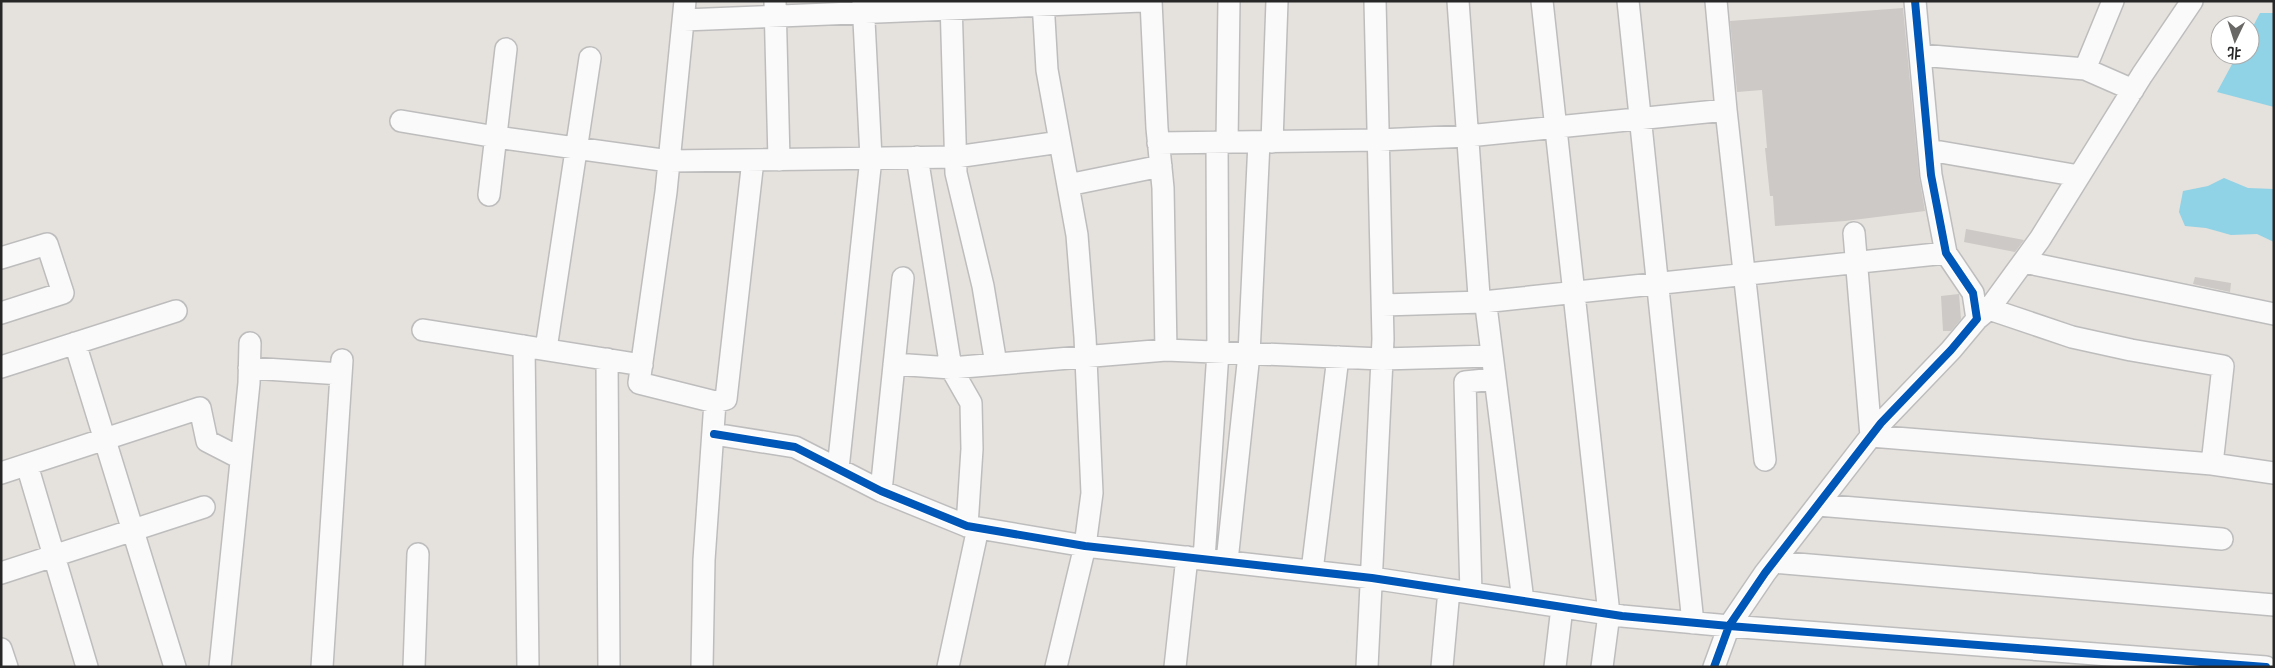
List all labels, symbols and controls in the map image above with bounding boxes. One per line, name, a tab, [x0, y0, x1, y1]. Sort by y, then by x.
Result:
north arrow	[2210, 15, 2260, 65]
text: 北	[2226, 43, 2242, 63]

